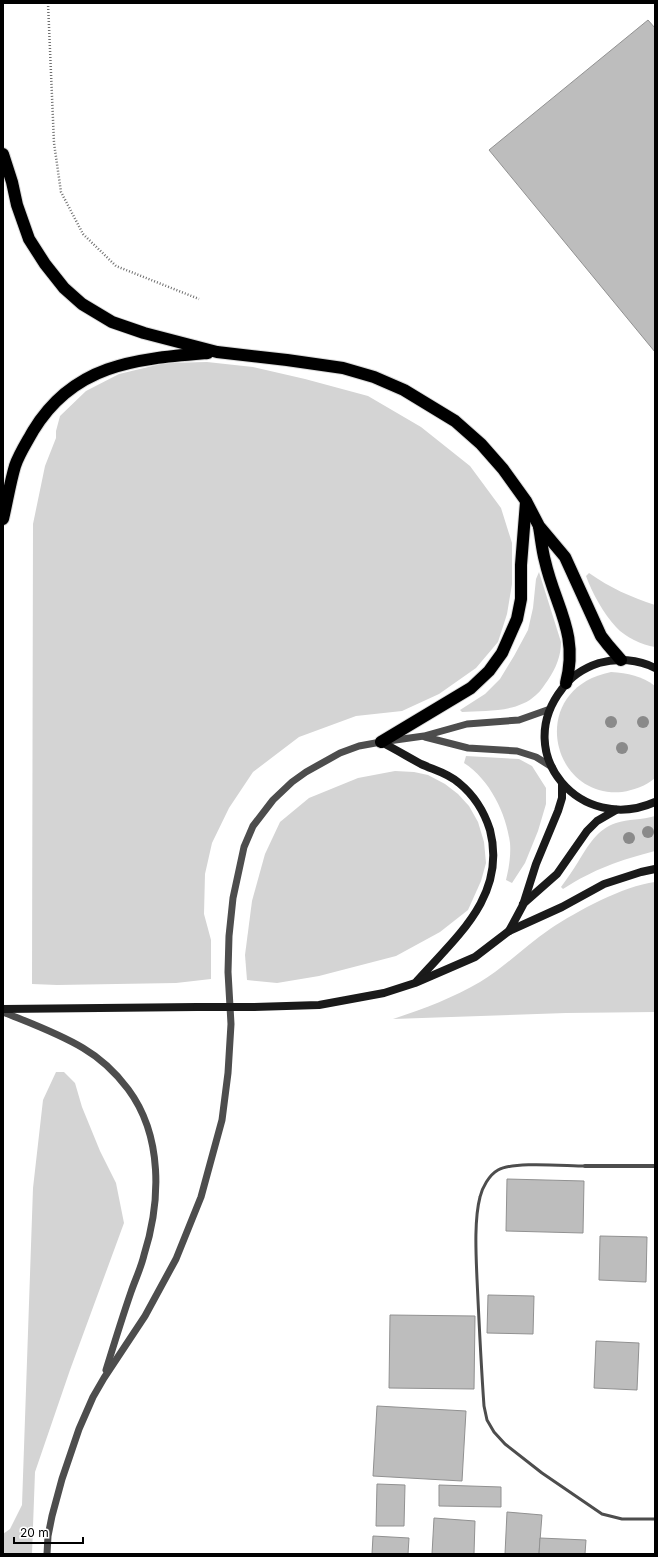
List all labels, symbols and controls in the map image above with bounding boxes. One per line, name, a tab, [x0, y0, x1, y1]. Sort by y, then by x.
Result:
scale bar	[14, 1519, 83, 1545]
text: 20 m	[20, 1525, 49, 1540]

